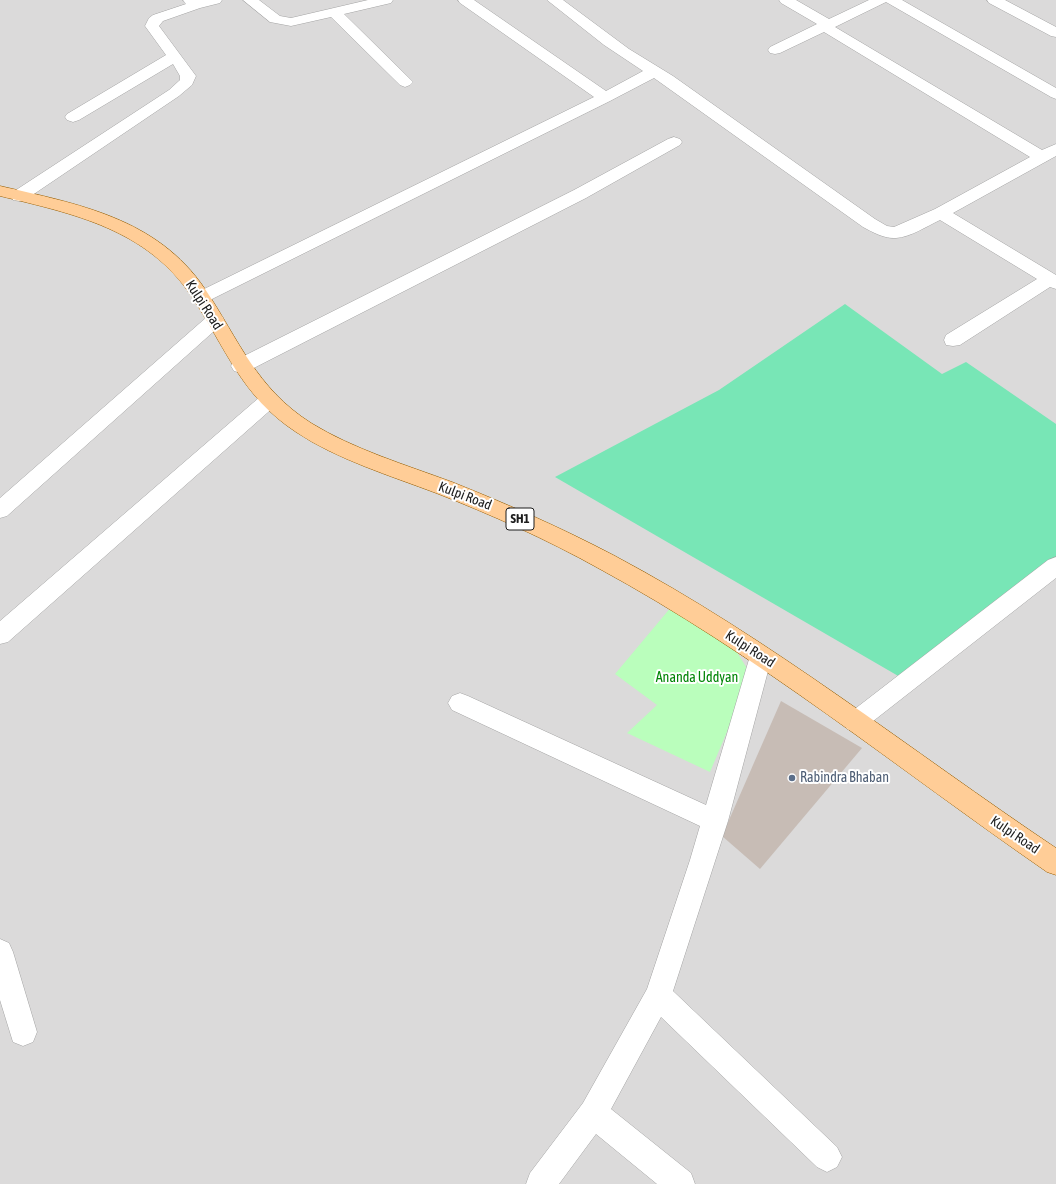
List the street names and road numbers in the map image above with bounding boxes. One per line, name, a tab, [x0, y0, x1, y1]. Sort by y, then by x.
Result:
street label: Kulpi Road	[182, 277, 226, 333]
street label: Kulpi Road	[436, 478, 494, 514]
road number: SH1	[506, 508, 534, 530]
street label: Kulpi Road	[722, 627, 778, 671]
street label: Kulpi Road	[987, 812, 1043, 858]

